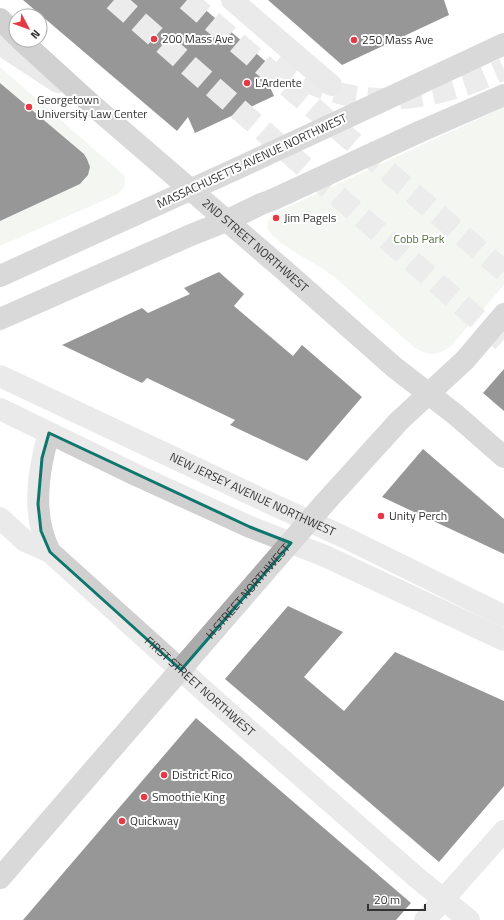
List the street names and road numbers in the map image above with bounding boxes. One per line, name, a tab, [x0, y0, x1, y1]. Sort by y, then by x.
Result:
street label: MASSACHUSETTS AVENUE NORTHWEST	[154, 108, 351, 213]
street label: 2ND STREET NORTHWEST	[198, 193, 313, 297]
street label: NEW JERSEY AVENUE NORTHWEST	[167, 447, 340, 541]
street label: H STREET NORTHWEST	[201, 539, 295, 643]
street label: FIRST STREET NORTHWEST	[140, 632, 260, 741]

